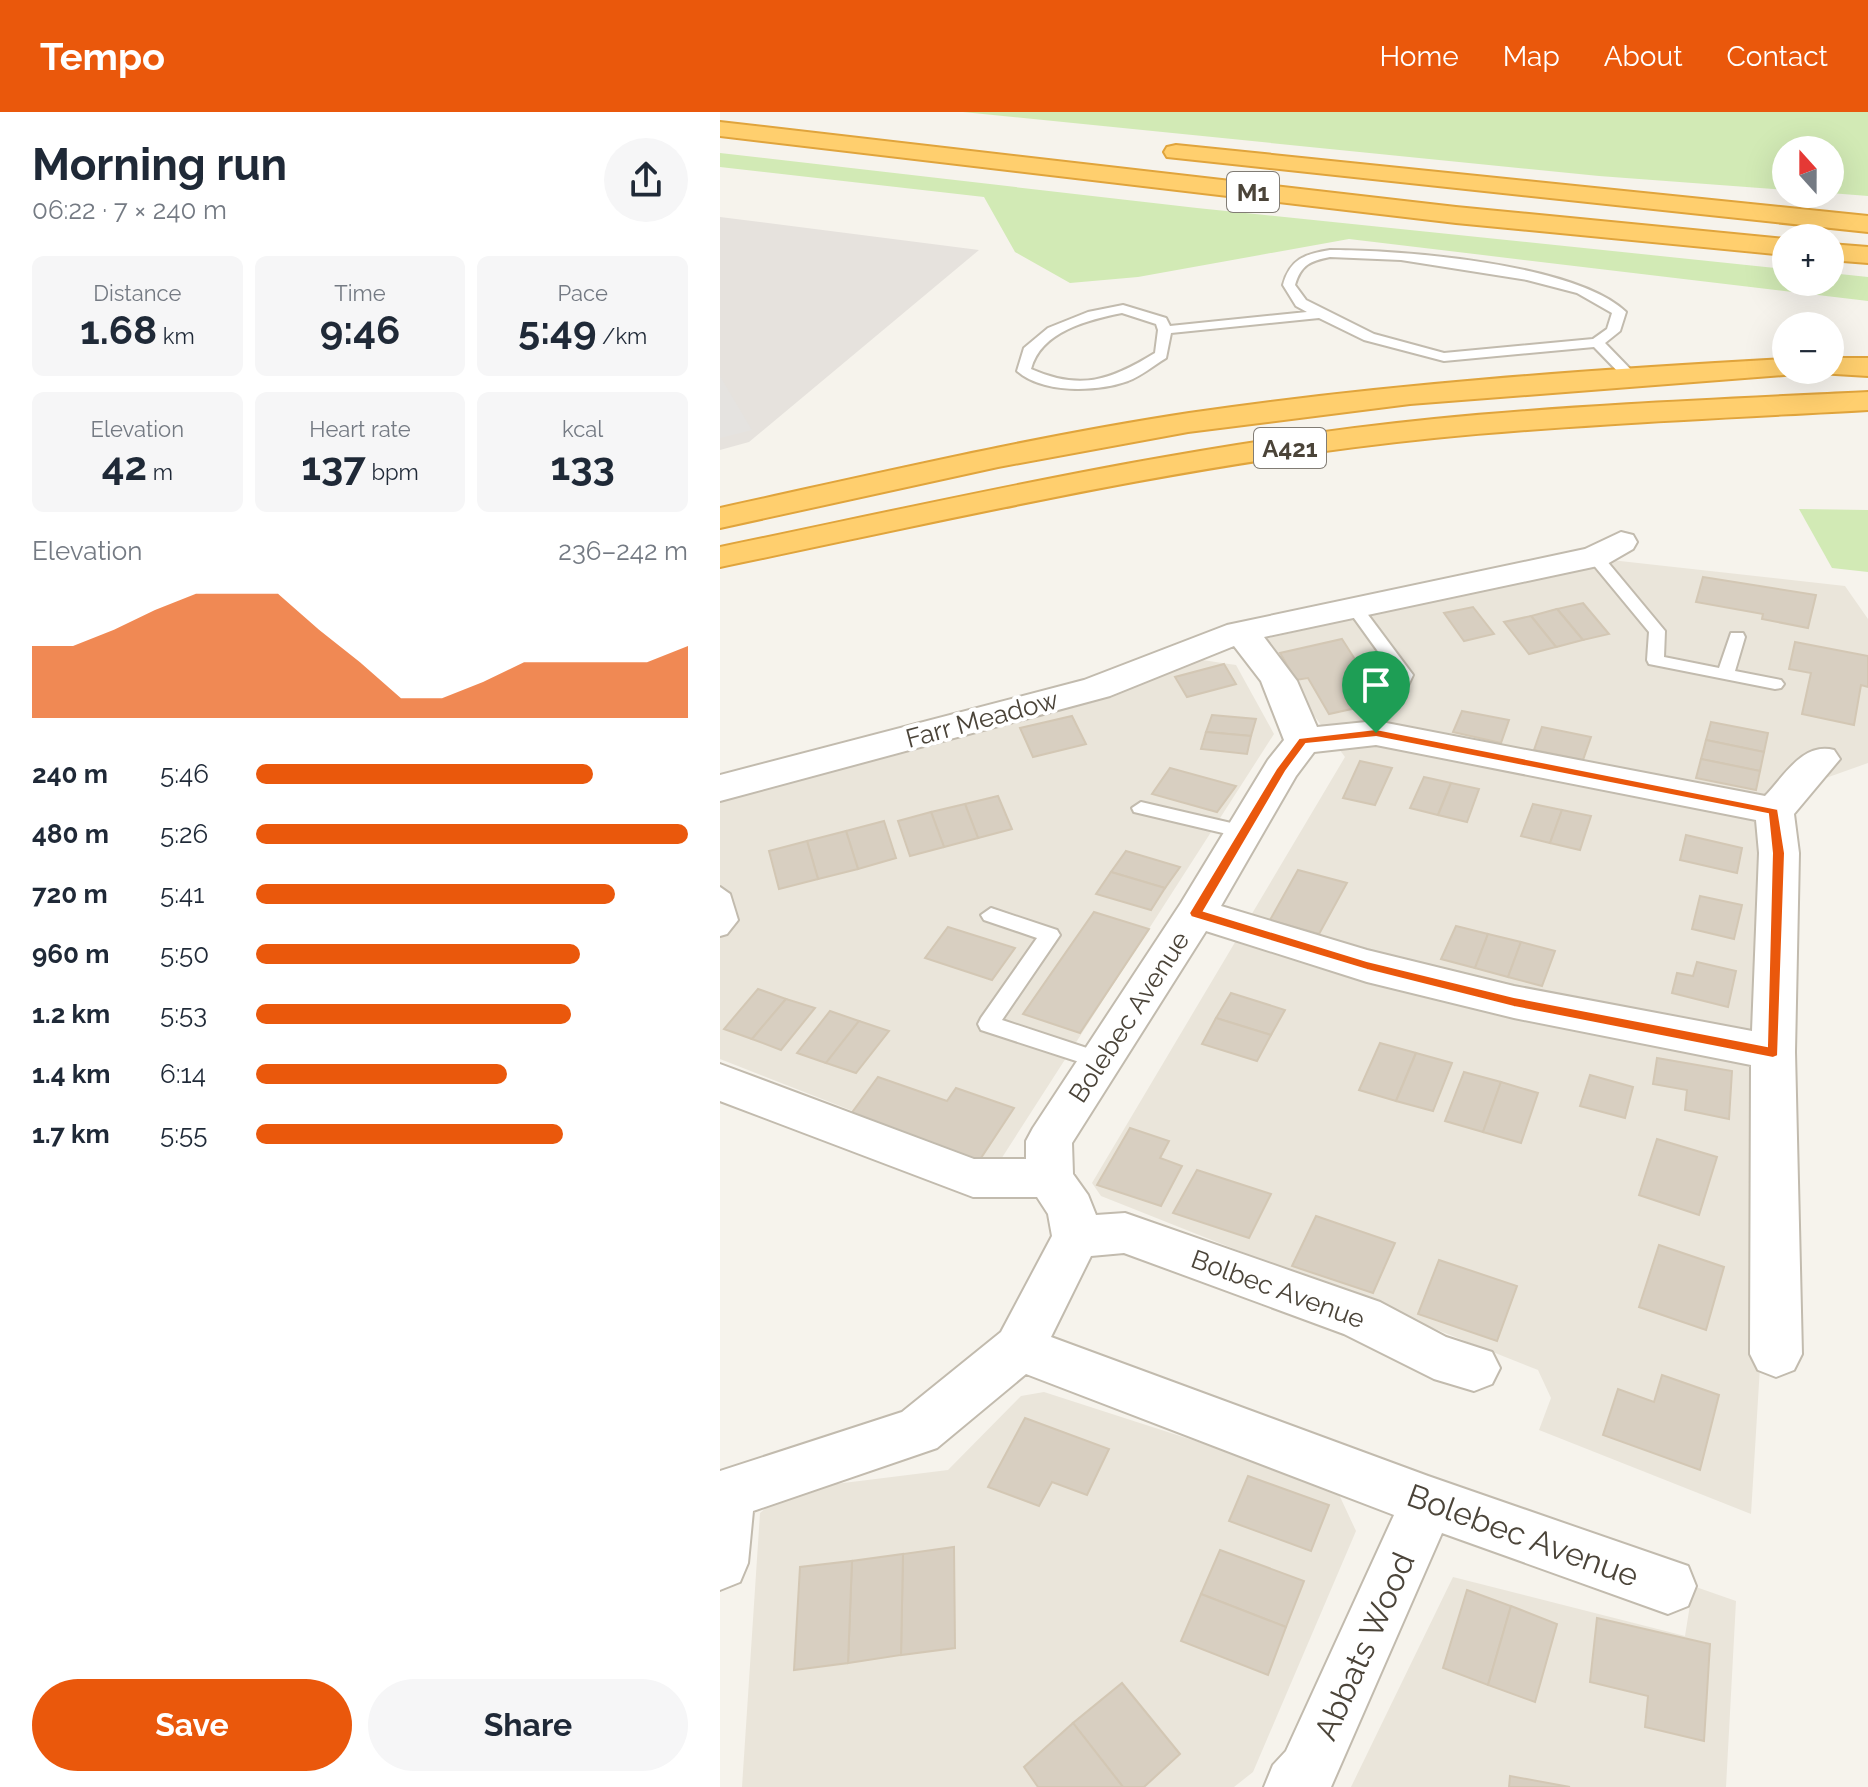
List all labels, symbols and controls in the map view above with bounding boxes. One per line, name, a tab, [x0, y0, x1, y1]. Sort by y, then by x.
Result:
text: Tempo	[40, 34, 165, 79]
text: Home	[1379, 40, 1459, 73]
text: Map	[1503, 40, 1560, 73]
text: About	[1604, 40, 1683, 73]
text: Contact	[1727, 40, 1828, 73]
north arrow	[1772, 136, 1844, 208]
map controls	[1772, 136, 1844, 384]
button: share	[604, 138, 688, 222]
text: Morning run	[32, 139, 287, 190]
road number: M1	[1227, 172, 1279, 212]
text: 06:22 · 7 × 240 m	[32, 195, 227, 225]
button: +	[1772, 224, 1844, 296]
text: Distance	[93, 280, 181, 306]
text: Time	[334, 280, 386, 306]
text: Pace	[557, 280, 608, 306]
text: 1.68	[80, 306, 157, 353]
text: 9:46	[320, 306, 400, 353]
text: 5:49	[518, 306, 597, 353]
button: −	[1772, 312, 1844, 384]
text: km	[157, 323, 195, 349]
text: /km	[597, 323, 647, 349]
text: Elevation	[91, 416, 184, 442]
text: Heart rate	[309, 416, 411, 442]
text: kcal	[562, 416, 603, 442]
road number: A421	[1254, 428, 1326, 468]
text: 42	[102, 442, 147, 489]
text: 137	[301, 442, 366, 489]
text: 133	[550, 442, 615, 489]
text: m	[147, 459, 173, 485]
text: bpm	[366, 459, 419, 485]
text: Elevation	[32, 536, 142, 566]
text: 236–242 m	[558, 536, 688, 566]
pin	[1342, 651, 1410, 733]
icon: arrive	[1354, 663, 1398, 707]
street label: Farr Meadow	[903, 684, 1061, 754]
text: 240 m	[32, 759, 108, 789]
text: 5:46	[160, 759, 209, 789]
text: 480 m	[32, 819, 109, 849]
text: 5:26	[160, 819, 208, 849]
text: 720 m	[32, 879, 108, 909]
text: 5:41	[160, 879, 204, 909]
street label: Bolebec Avenue	[1063, 926, 1195, 1108]
text: 960 m	[32, 939, 110, 969]
text: 5:50	[160, 939, 209, 969]
text: 1.2 km	[32, 999, 110, 1029]
text: 5:53	[160, 999, 207, 1029]
text: 1.4 km	[32, 1059, 111, 1089]
text: 6:14	[160, 1059, 206, 1089]
text: 1.7 km	[32, 1119, 110, 1149]
text: 5:55	[160, 1119, 207, 1149]
street label: Bolbec Avenue	[1187, 1244, 1369, 1334]
street label: Bolebec Avenue	[1402, 1476, 1644, 1594]
street label: Abbats Wood	[1306, 1547, 1422, 1745]
button: Save	[32, 1679, 352, 1771]
button: Share	[368, 1679, 688, 1771]

